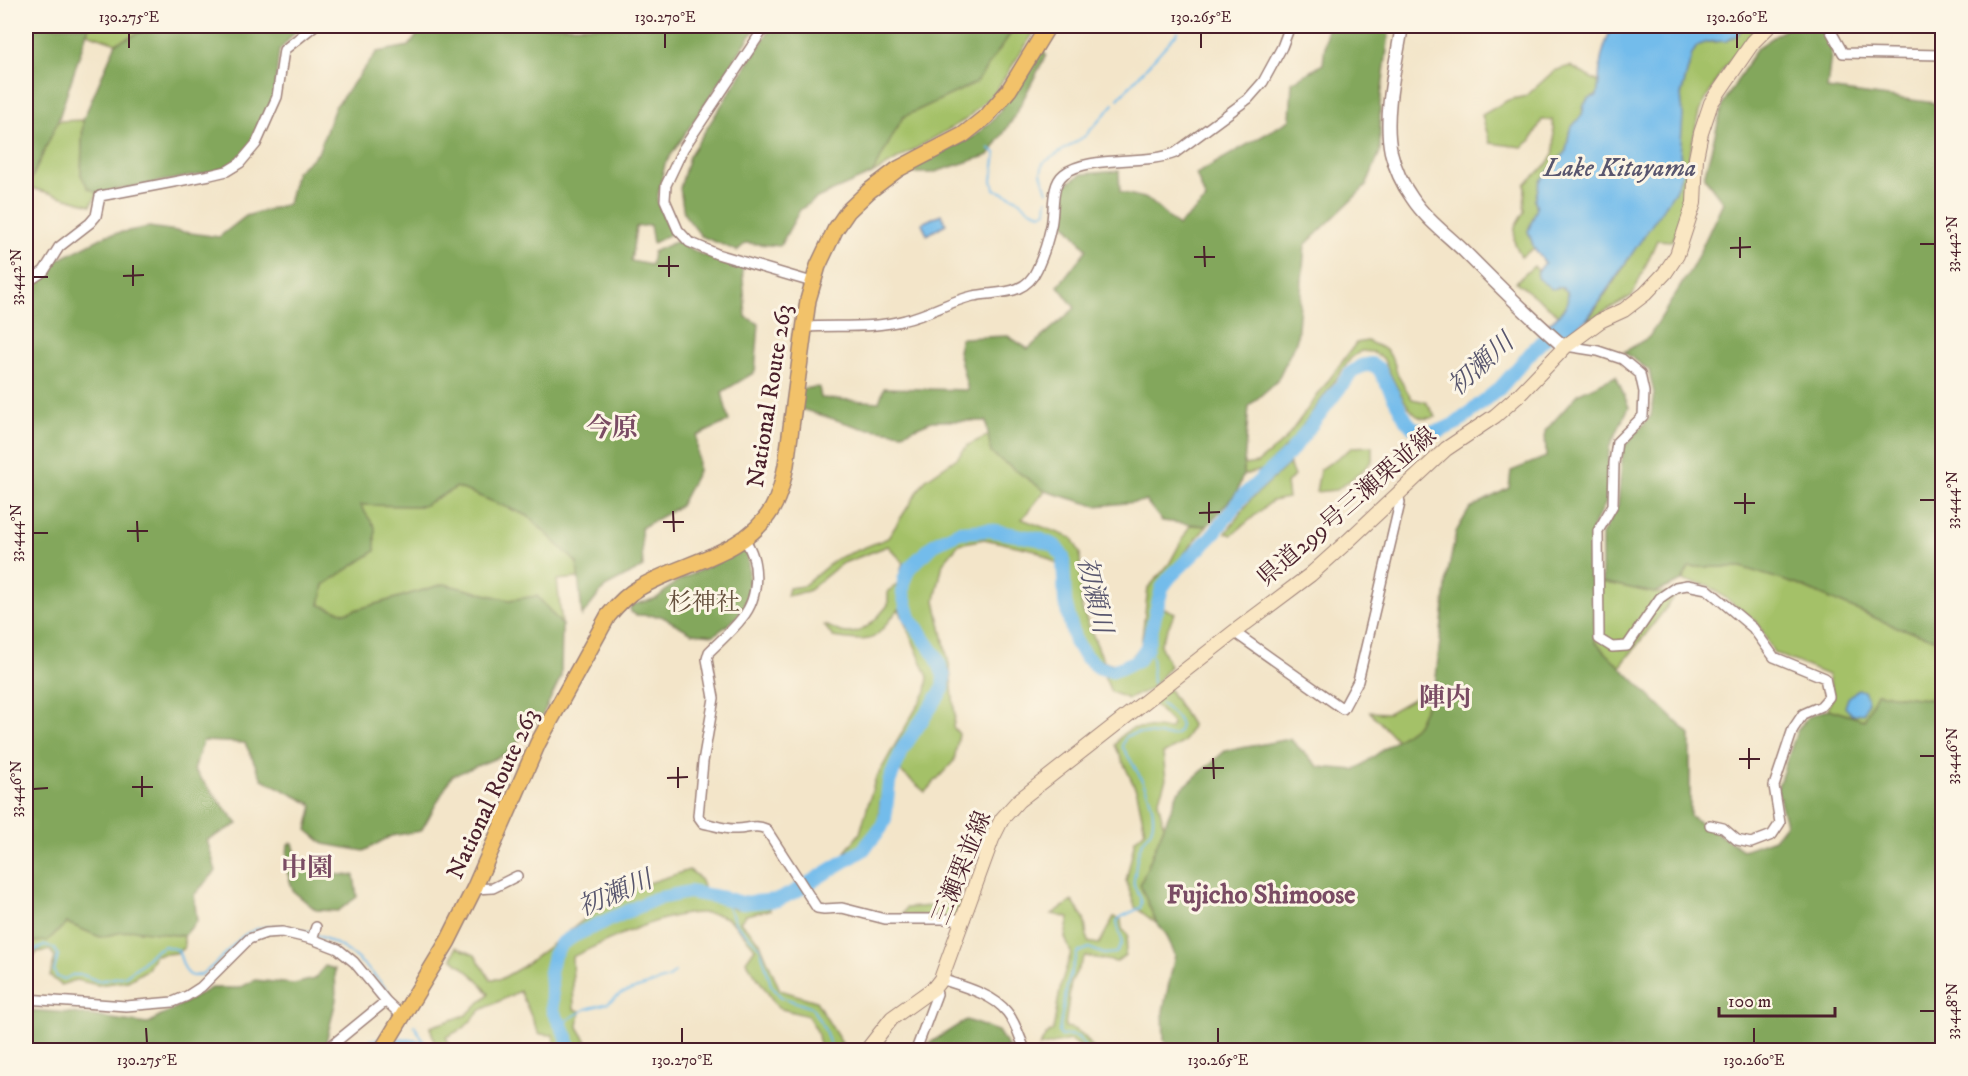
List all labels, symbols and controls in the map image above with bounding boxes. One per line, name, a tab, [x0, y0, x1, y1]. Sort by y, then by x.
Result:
text: 130.275°E	[99, 8, 160, 27]
text: 130.270°E	[634, 8, 696, 27]
text: 130.265°E	[1171, 8, 1232, 27]
text: 130.260°E	[1706, 8, 1768, 27]
water label: Lake Kitayama	[1542, 152, 1696, 185]
text: 33.442°N	[1943, 216, 1962, 272]
text: 33.442°N	[7, 249, 26, 305]
street label: National Route 263	[741, 302, 799, 490]
water label: 初瀬川	[1441, 325, 1523, 403]
district label: 今原	[586, 412, 638, 445]
street label: 県道299号三瀬栗並線	[1251, 421, 1443, 593]
text: 33.444°N	[1943, 471, 1962, 529]
text: 33.444°N	[7, 504, 26, 562]
water label: 初瀬川	[1069, 553, 1120, 640]
park label: 杉神社	[668, 588, 740, 618]
district label: 陣内	[1419, 682, 1471, 715]
street label: National Route 263	[440, 704, 546, 884]
text: 33.446°N	[1943, 727, 1962, 785]
text: 33.446°N	[7, 760, 26, 818]
street label: 三瀬栗並線	[926, 807, 998, 929]
district label: 中園	[281, 852, 333, 885]
water label: 初瀬川	[573, 862, 660, 924]
district label: Fujicho Shimoose	[1167, 878, 1355, 912]
scale bar	[1719, 980, 1834, 1018]
text: 33.448°N	[1943, 983, 1962, 1039]
text: 100 m	[1728, 991, 1771, 1013]
text: 130.275°E	[117, 1051, 178, 1070]
text: 130.270°E	[651, 1051, 713, 1070]
text: 130.265°E	[1188, 1051, 1249, 1070]
text: 130.260°E	[1723, 1051, 1785, 1070]

